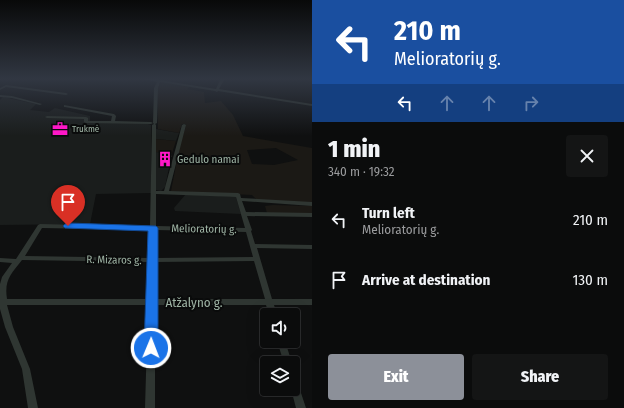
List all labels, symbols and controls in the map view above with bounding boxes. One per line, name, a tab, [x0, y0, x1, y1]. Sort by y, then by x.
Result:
text: 210 m	[394, 14, 461, 47]
icon: left	[328, 16, 380, 68]
text: Melioratorių g.	[394, 48, 501, 70]
icon: left	[394, 92, 416, 114]
icon: ahead	[436, 92, 458, 114]
icon: ahead	[478, 92, 500, 114]
icon: right	[520, 92, 542, 114]
office icon: Trukmė	[51, 120, 69, 138]
place label: Trukmė	[72, 124, 100, 134]
text: 1 min	[328, 135, 380, 163]
button: close	[566, 135, 608, 177]
building icon: Gedulo namai	[156, 150, 174, 168]
place label: Gedulo namai	[177, 153, 240, 166]
text: 340 m · 19:32	[328, 164, 395, 179]
pin	[51, 185, 85, 226]
icon: arrive	[57, 191, 79, 213]
text: Turn left	[362, 204, 415, 222]
icon: left	[328, 209, 350, 231]
text: 210 m	[573, 211, 608, 229]
street label: Melioratorių g.	[171, 222, 237, 236]
text: Melioratorių g.	[362, 222, 439, 237]
street label: R. Mizaros g.	[86, 253, 142, 267]
icon: arrive	[328, 269, 350, 291]
text: Arrive at destination	[362, 271, 490, 289]
text: 130 m	[573, 271, 608, 289]
street label: Atžalyno g.	[165, 295, 223, 310]
map controls	[260, 308, 300, 396]
button: sound	[260, 308, 300, 348]
position arrow	[130, 327, 172, 369]
button: Exit	[328, 354, 464, 400]
button: Share	[472, 354, 608, 400]
button: layers	[260, 356, 300, 396]

